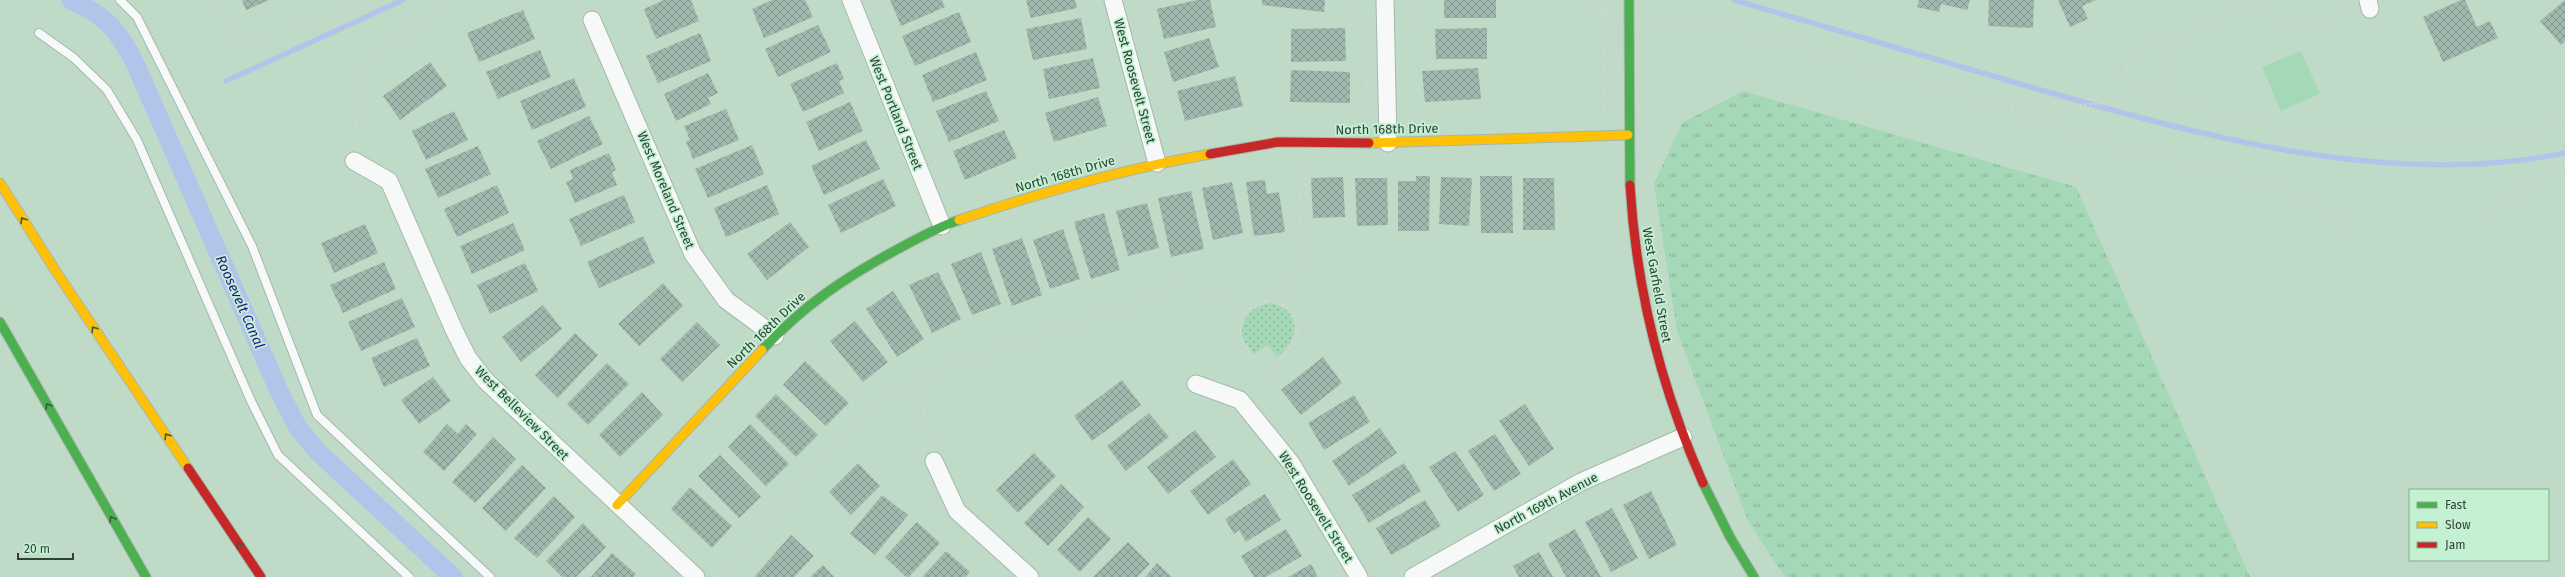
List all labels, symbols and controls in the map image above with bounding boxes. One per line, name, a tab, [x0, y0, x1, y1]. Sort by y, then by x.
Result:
street label: West Roosevelt Street	[1111, 17, 1159, 145]
street label: West Portland Street	[866, 54, 926, 172]
street label: North 168th Drive	[1335, 121, 1439, 137]
street label: West Moreland Street	[634, 129, 698, 251]
street label: North 168th Drive	[1013, 153, 1117, 195]
one-way arrow	[20, 217, 28, 224]
street label: West Garfield Street	[1639, 226, 1675, 344]
water label: Roosevelt Canal	[212, 253, 268, 351]
street label: North 168th Drive	[724, 289, 808, 371]
one-way arrow	[92, 326, 99, 333]
street label: West Belleview Street	[472, 363, 572, 463]
one-way arrow	[45, 403, 52, 410]
one-way arrow	[165, 434, 172, 441]
street label: West Roosevelt Street	[1276, 449, 1357, 566]
street label: North 169th Avenue	[1492, 469, 1600, 537]
legend	[2409, 489, 2549, 561]
text: Fast	[2445, 498, 2467, 512]
one-way arrow	[110, 516, 117, 523]
text: Slow	[2445, 518, 2471, 532]
scale bar	[18, 535, 73, 561]
text: Jam	[2445, 538, 2465, 552]
text: 20 m	[24, 542, 50, 556]
one-way arrow	[237, 542, 244, 549]

